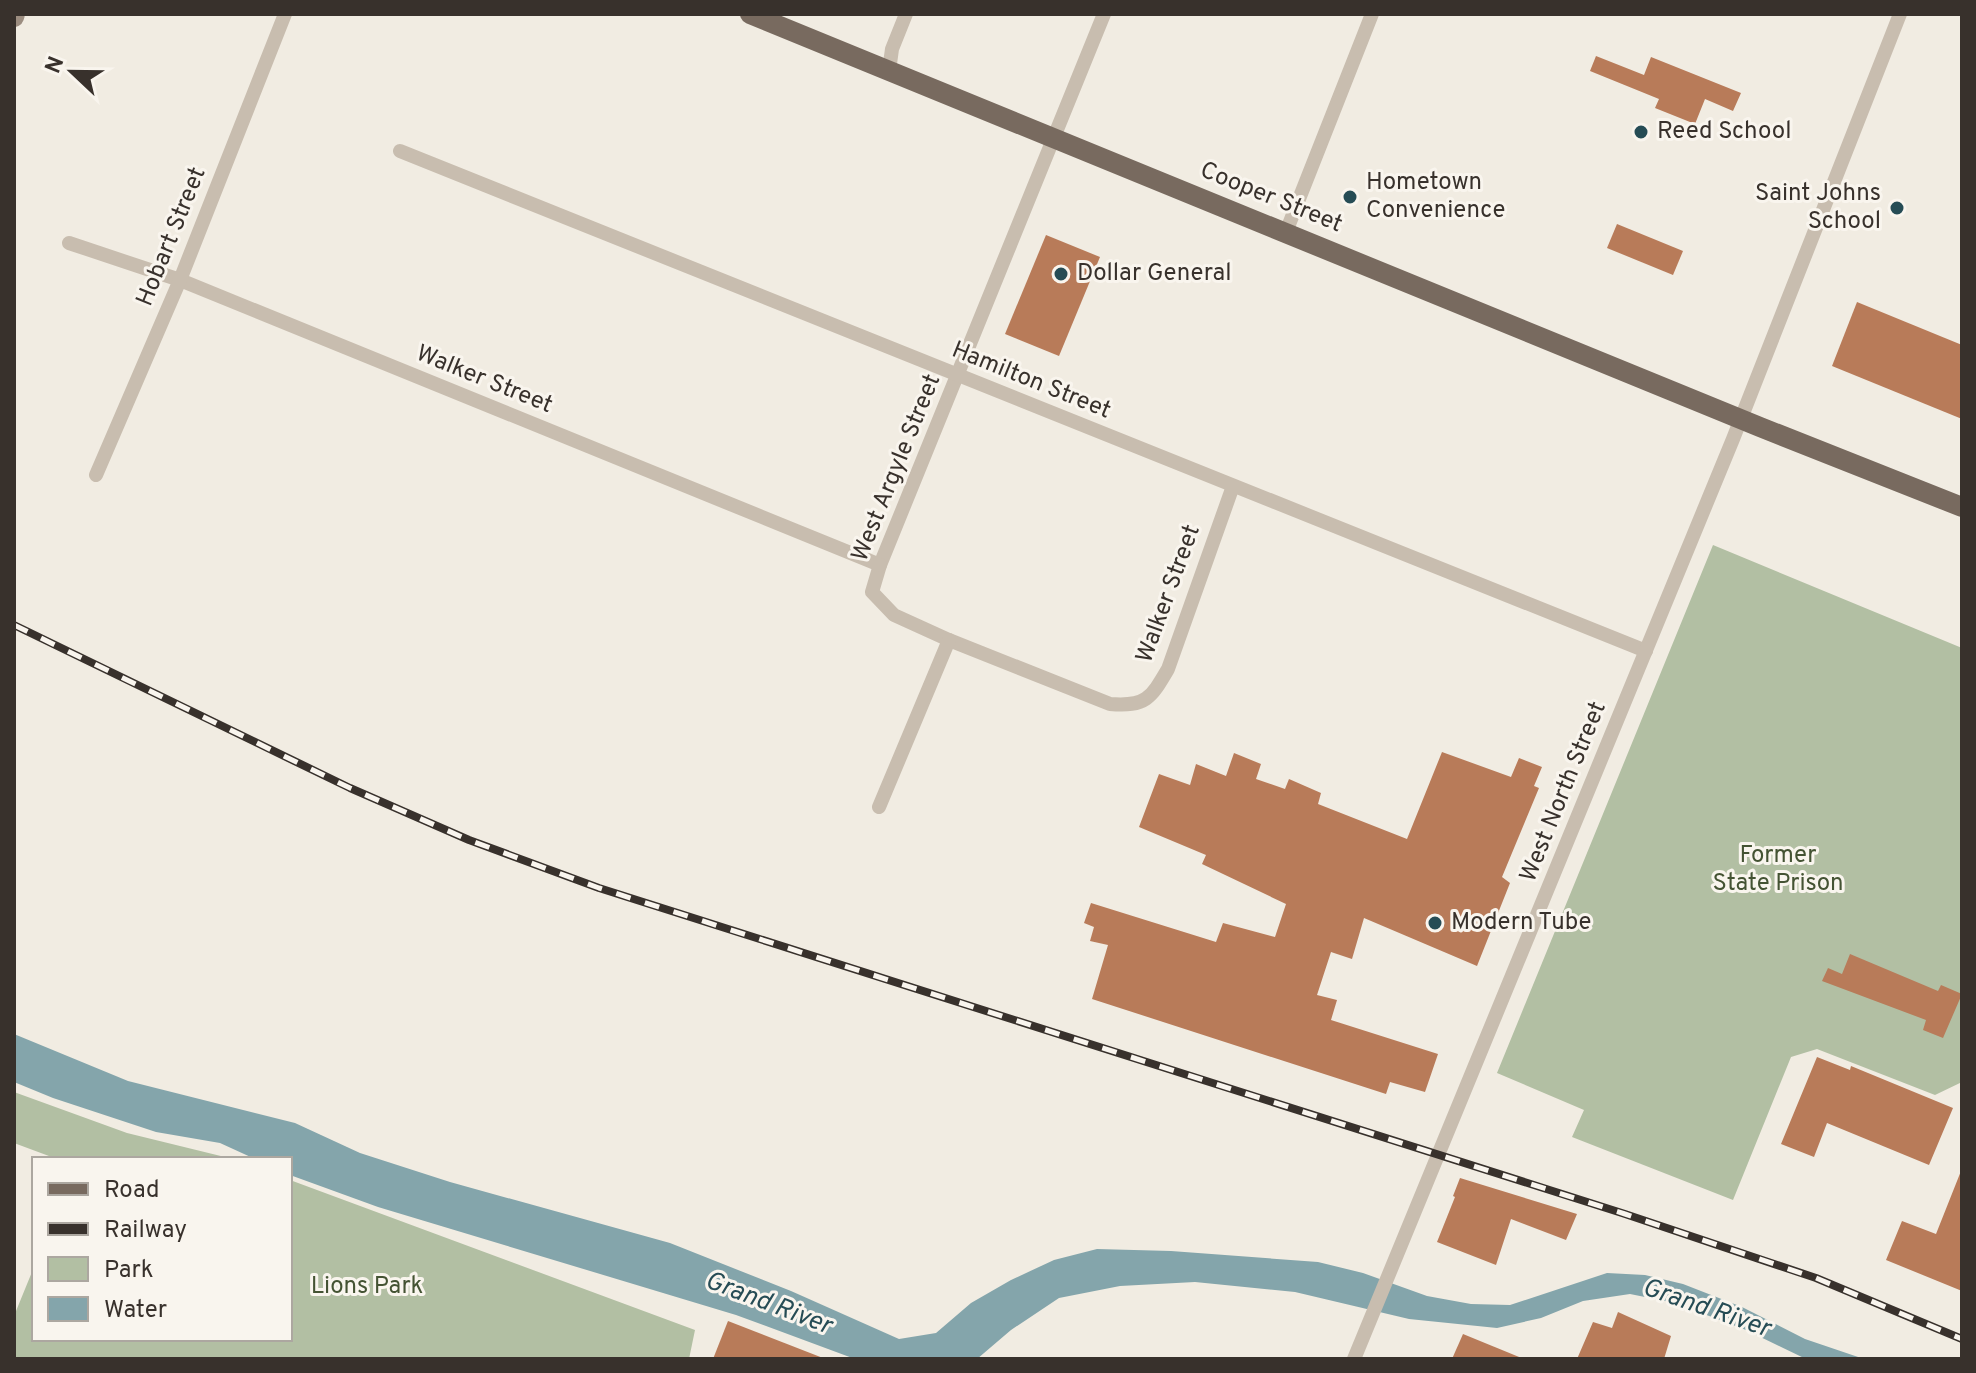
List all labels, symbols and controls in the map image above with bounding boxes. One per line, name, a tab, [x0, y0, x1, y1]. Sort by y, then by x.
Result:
north arrow	[32, 32, 112, 112]
text: N	[40, 53, 71, 78]
place label: Reed School	[1657, 117, 1791, 147]
marker: Reed School	[1632, 123, 1650, 141]
street label: Cooper Street	[1195, 156, 1347, 240]
street label: Hobart Street	[130, 163, 214, 311]
place label: Hometown Convenience	[1366, 168, 1505, 226]
place label: Saint Johns School	[1755, 179, 1881, 237]
marker: Hometown Convenience	[1341, 188, 1359, 206]
marker: Saint Johns School	[1888, 199, 1906, 217]
place label: Dollar General	[1077, 259, 1231, 289]
marker: Dollar General	[1052, 265, 1070, 283]
street label: Hamilton Street	[947, 335, 1115, 427]
street label: Walker Street	[411, 339, 557, 421]
street label: West Argyle Street	[846, 370, 948, 566]
street label: Walker Street	[1130, 521, 1208, 667]
street label: West North Street	[1514, 697, 1614, 887]
park label: Former State Prison	[1713, 841, 1843, 899]
place label: Modern Tube	[1451, 908, 1592, 938]
marker: Modern Tube	[1426, 914, 1444, 932]
legend	[32, 1157, 292, 1341]
text: Road	[104, 1176, 160, 1206]
text: Railway	[104, 1216, 187, 1246]
text: Park	[104, 1256, 154, 1286]
water label: Grand River	[700, 1265, 838, 1344]
park label: Lions Park	[311, 1272, 423, 1302]
water label: Grand River	[1638, 1272, 1776, 1347]
text: Water	[104, 1296, 167, 1326]

